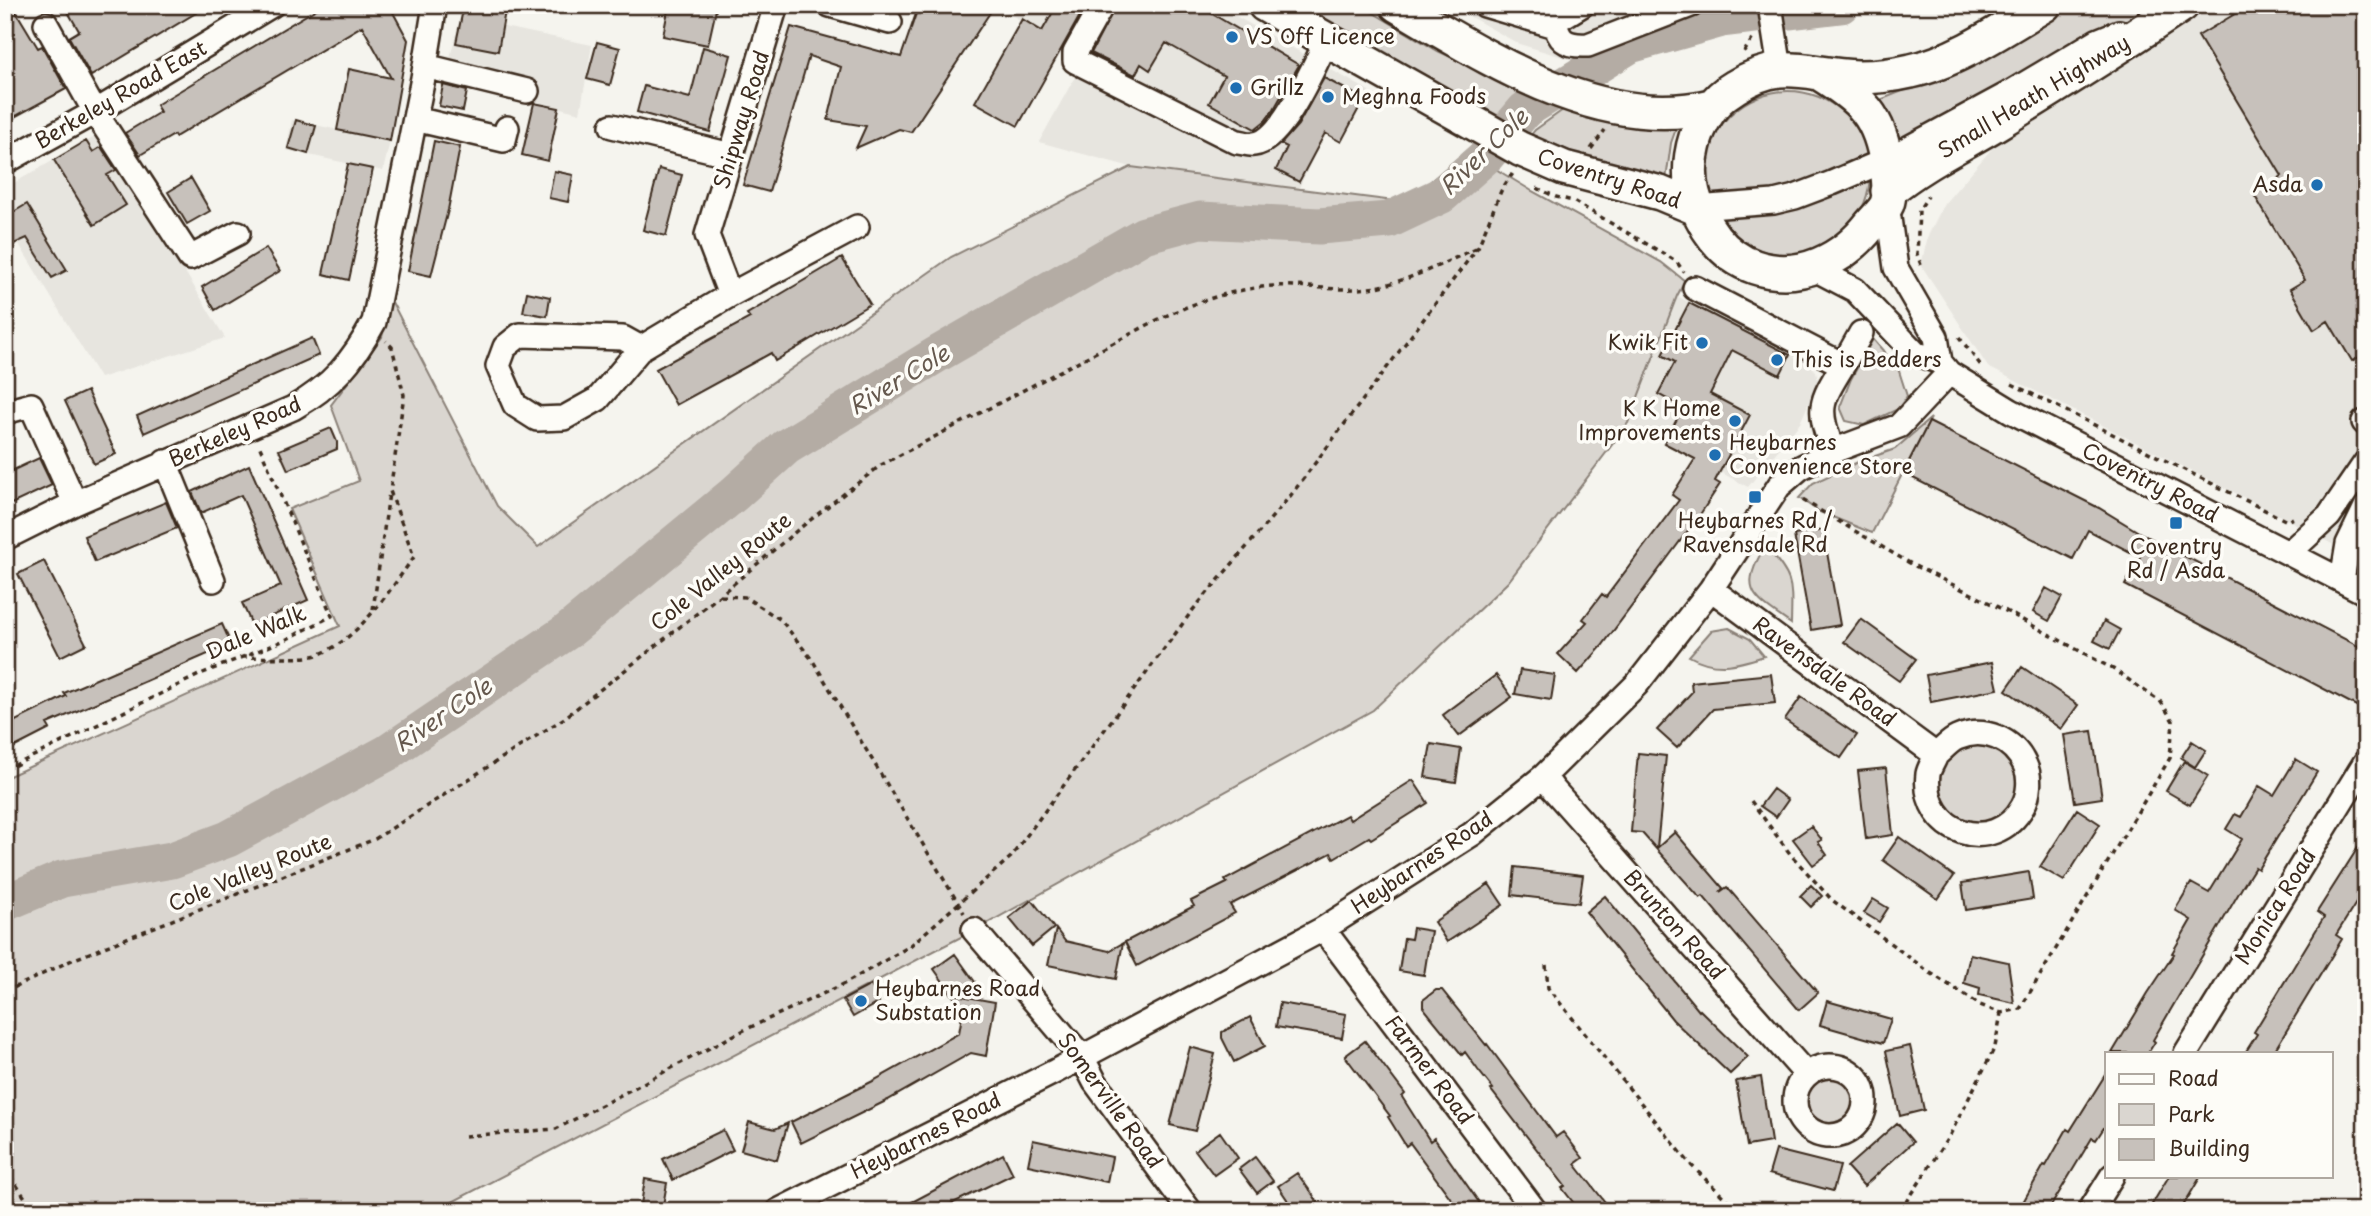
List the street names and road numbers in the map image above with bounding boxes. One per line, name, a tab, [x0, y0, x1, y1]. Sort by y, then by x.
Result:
street label: Small Heath Highway	[1931, 25, 2135, 165]
street label: Berkeley Road East	[28, 31, 212, 156]
street label: Shipway Road	[704, 46, 776, 193]
street label: Coventry Road	[1534, 139, 1686, 215]
street label: Berkeley Road	[162, 387, 306, 474]
street label: Coventry Road	[2077, 433, 2225, 529]
street label: Cole Valley Route	[642, 503, 797, 637]
street label: Dale Walk	[200, 596, 311, 667]
street label: Ravensdale Road	[1747, 607, 1904, 733]
street label: Heybarnes Road	[1343, 802, 1498, 921]
street label: Cole Valley Route	[163, 824, 336, 918]
street label: Monica Road	[2226, 842, 2323, 970]
street label: Brunton Road	[1617, 861, 1734, 986]
street label: Farmer Road	[1379, 1007, 1483, 1130]
street label: Somerville Road	[1051, 1025, 1172, 1174]
street label: Heybarnes Road	[844, 1082, 1006, 1186]

